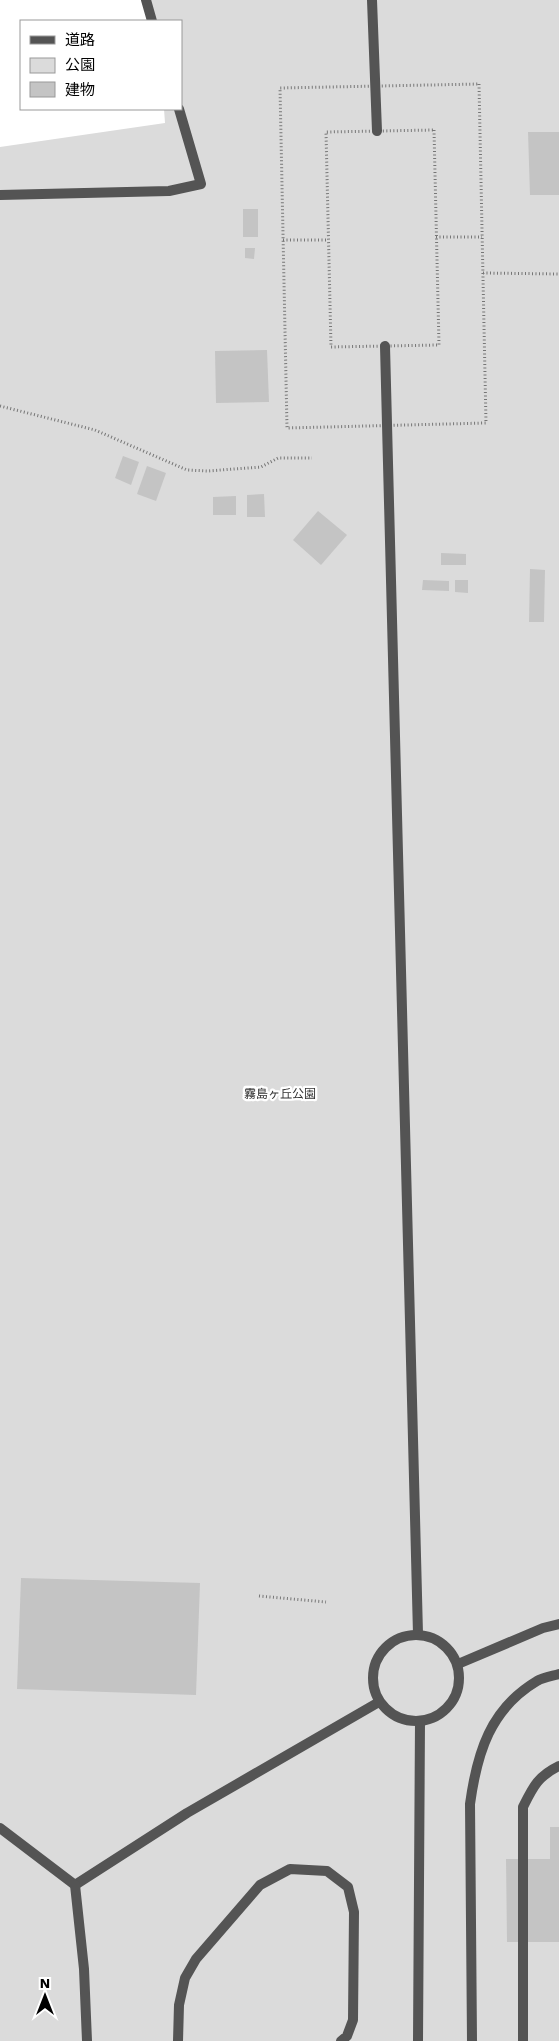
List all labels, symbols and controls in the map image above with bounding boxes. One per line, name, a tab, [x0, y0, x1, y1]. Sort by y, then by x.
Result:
legend	[20, 20, 182, 110]
text: 道路	[65, 31, 95, 49]
text: 公園	[65, 56, 95, 74]
text: 建物	[65, 81, 95, 99]
park label: 霧島ヶ丘公園	[244, 1087, 316, 1101]
north arrow	[20, 1971, 70, 2021]
text: N	[40, 1975, 50, 1991]

